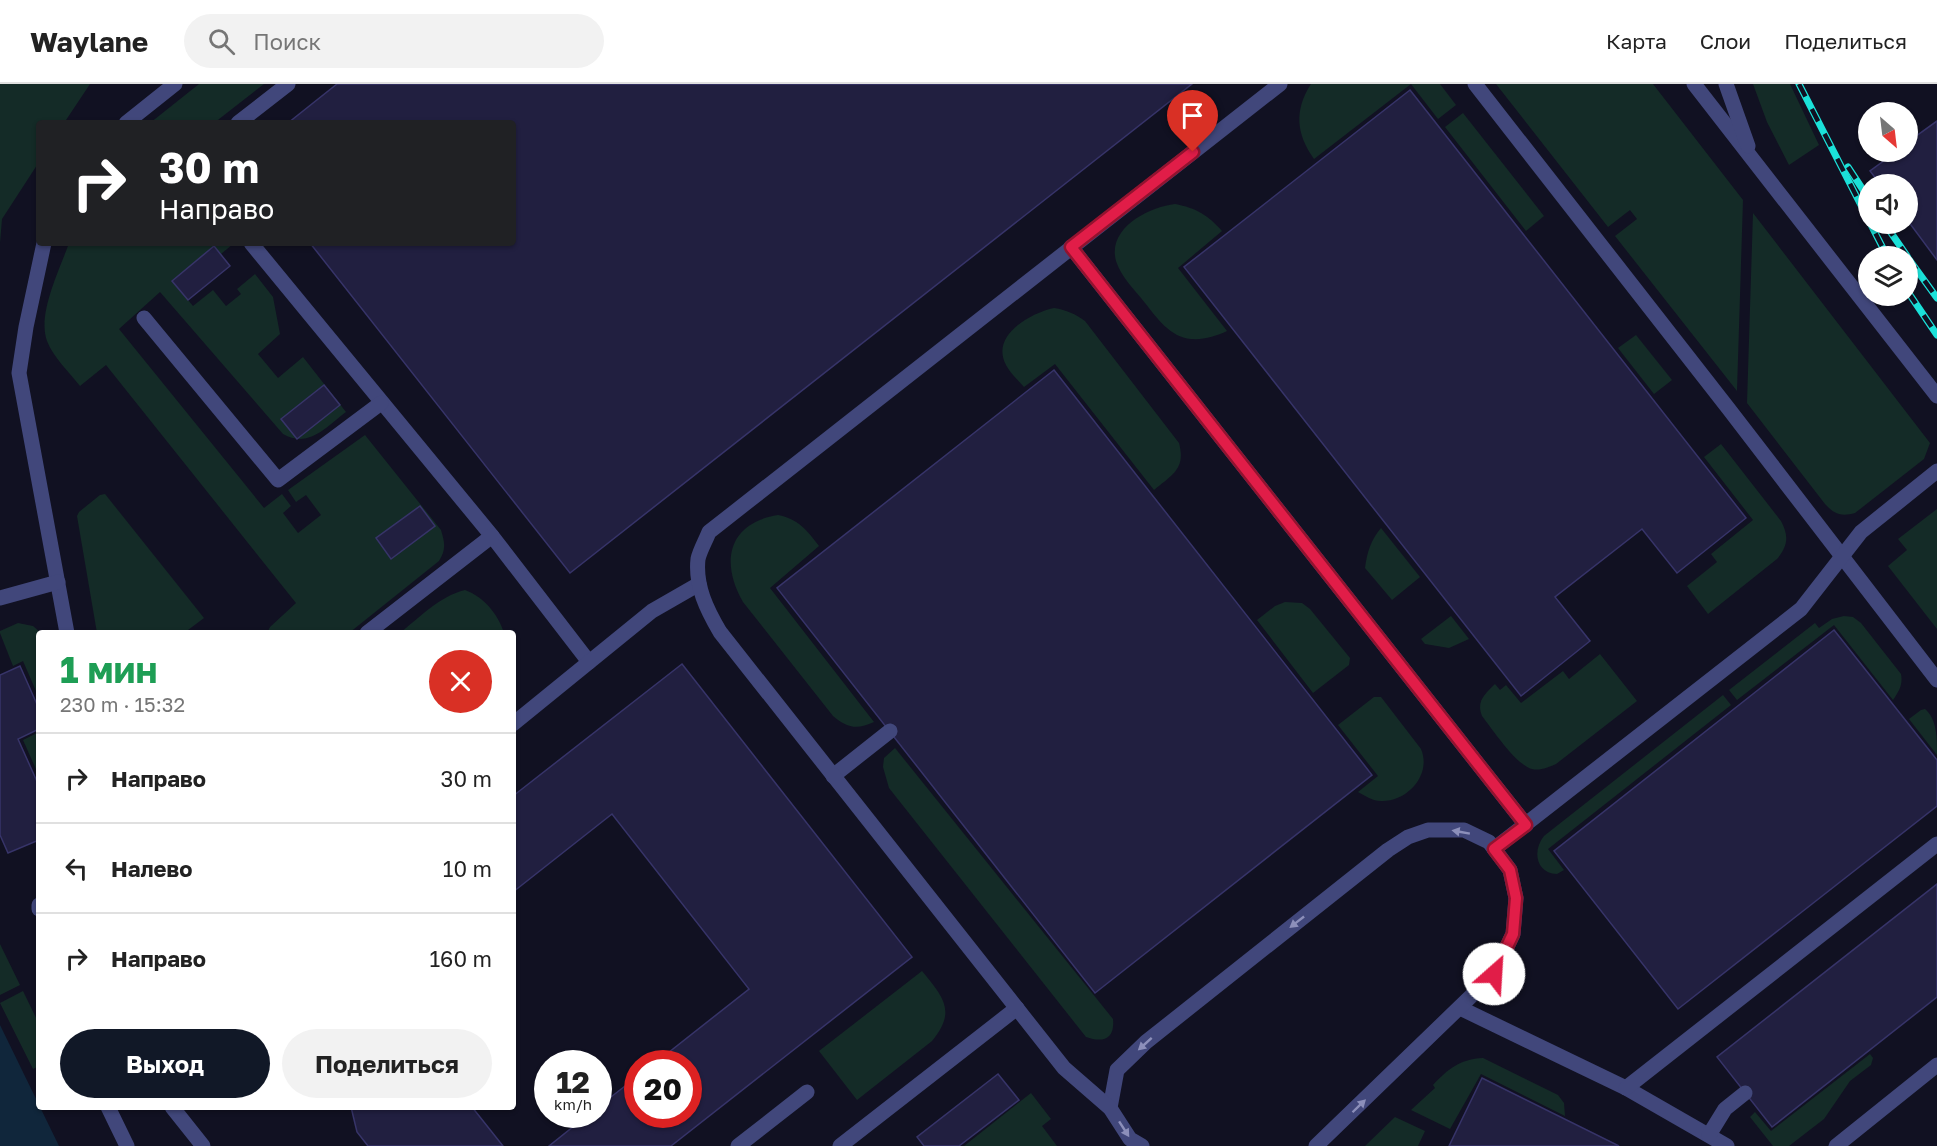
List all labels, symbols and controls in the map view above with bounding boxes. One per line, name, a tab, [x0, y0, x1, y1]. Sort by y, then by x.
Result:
search box	[184, 14, 604, 68]
text: Waylane	[30, 25, 148, 58]
icon: search	[205, 25, 238, 58]
text: Поиск	[253, 28, 321, 55]
text: Карта	[1606, 28, 1667, 54]
text: Слои	[1700, 28, 1751, 54]
text: Поделиться	[1784, 28, 1907, 54]
pin	[1167, 90, 1218, 152]
icon: arrive	[1176, 99, 1209, 132]
north arrow	[1858, 102, 1918, 162]
map controls	[1858, 102, 1918, 306]
text: 30 m	[159, 142, 259, 192]
icon: right	[60, 144, 138, 222]
button: sound	[1858, 174, 1918, 234]
text: Направо	[159, 193, 274, 225]
button: layers	[1858, 246, 1918, 306]
text: 1 мин	[60, 648, 157, 691]
button: close	[429, 650, 492, 713]
text: 230 m · 15:32	[60, 692, 185, 716]
icon: right	[60, 762, 93, 795]
text: Направо	[111, 765, 206, 792]
text: 30 m	[441, 765, 492, 792]
one-way arrow	[1451, 827, 1470, 836]
icon: left	[60, 852, 93, 885]
text: Налево	[111, 855, 193, 882]
text: 10 m	[443, 855, 492, 882]
one-way arrow	[1289, 916, 1305, 929]
icon: right	[60, 942, 93, 975]
position arrow	[1462, 942, 1526, 1006]
text: Направо	[111, 945, 206, 972]
text: 160 m	[429, 945, 492, 972]
button: Выход	[60, 1029, 270, 1098]
button: Поделиться	[282, 1029, 492, 1098]
one-way arrow	[1138, 1037, 1153, 1050]
speed limit sign: 20	[624, 1050, 702, 1128]
text: 12	[556, 1064, 590, 1100]
text: km/h	[554, 1095, 592, 1113]
one-way arrow	[1351, 1100, 1366, 1113]
one-way arrow	[1118, 1121, 1130, 1137]

